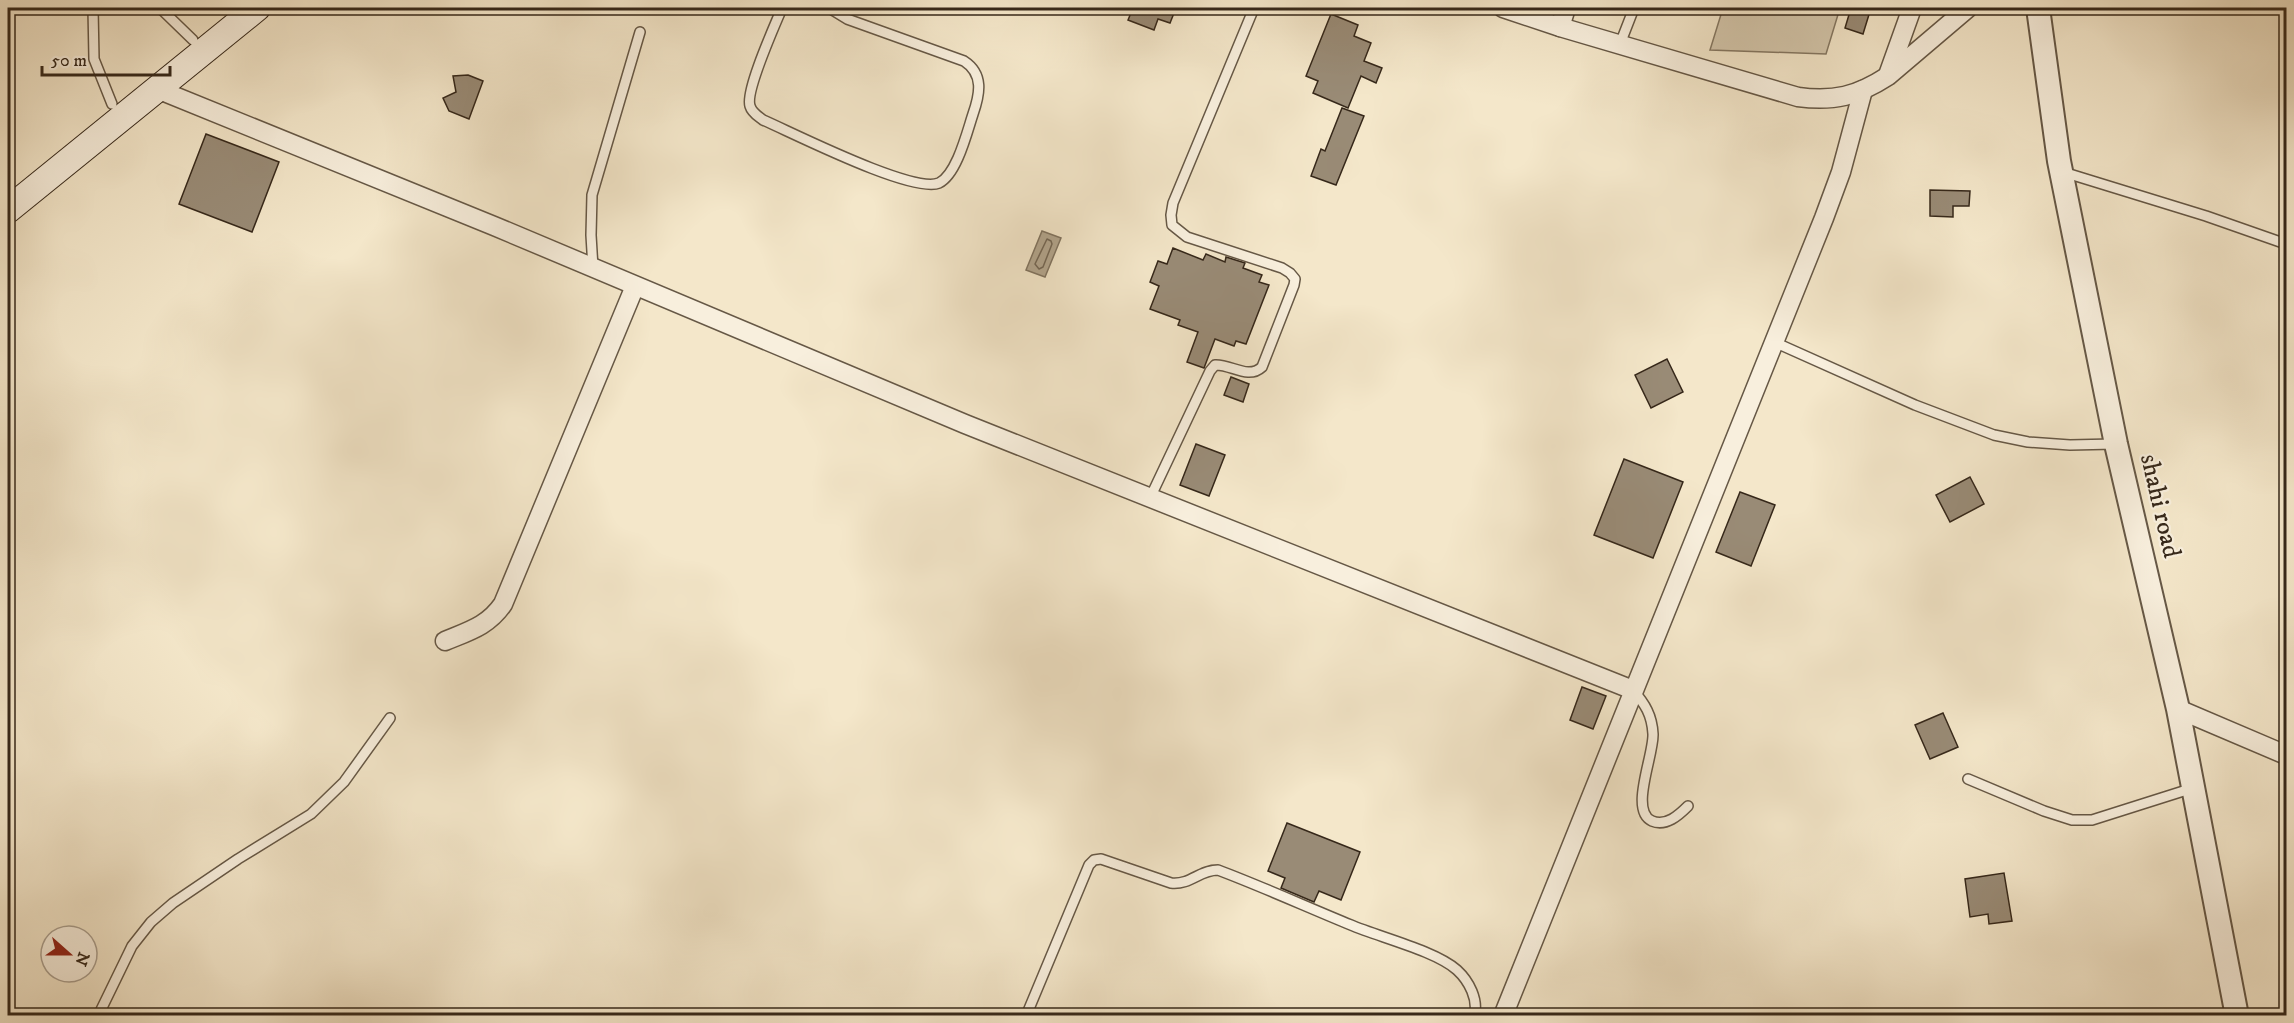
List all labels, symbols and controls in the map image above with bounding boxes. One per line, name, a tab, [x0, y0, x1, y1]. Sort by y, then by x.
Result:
scale bar	[42, 39, 170, 77]
text: 50 m	[51, 50, 87, 72]
street label: shahi road	[2132, 451, 2188, 561]
north arrow	[39, 924, 99, 984]
text: N	[70, 949, 94, 969]

